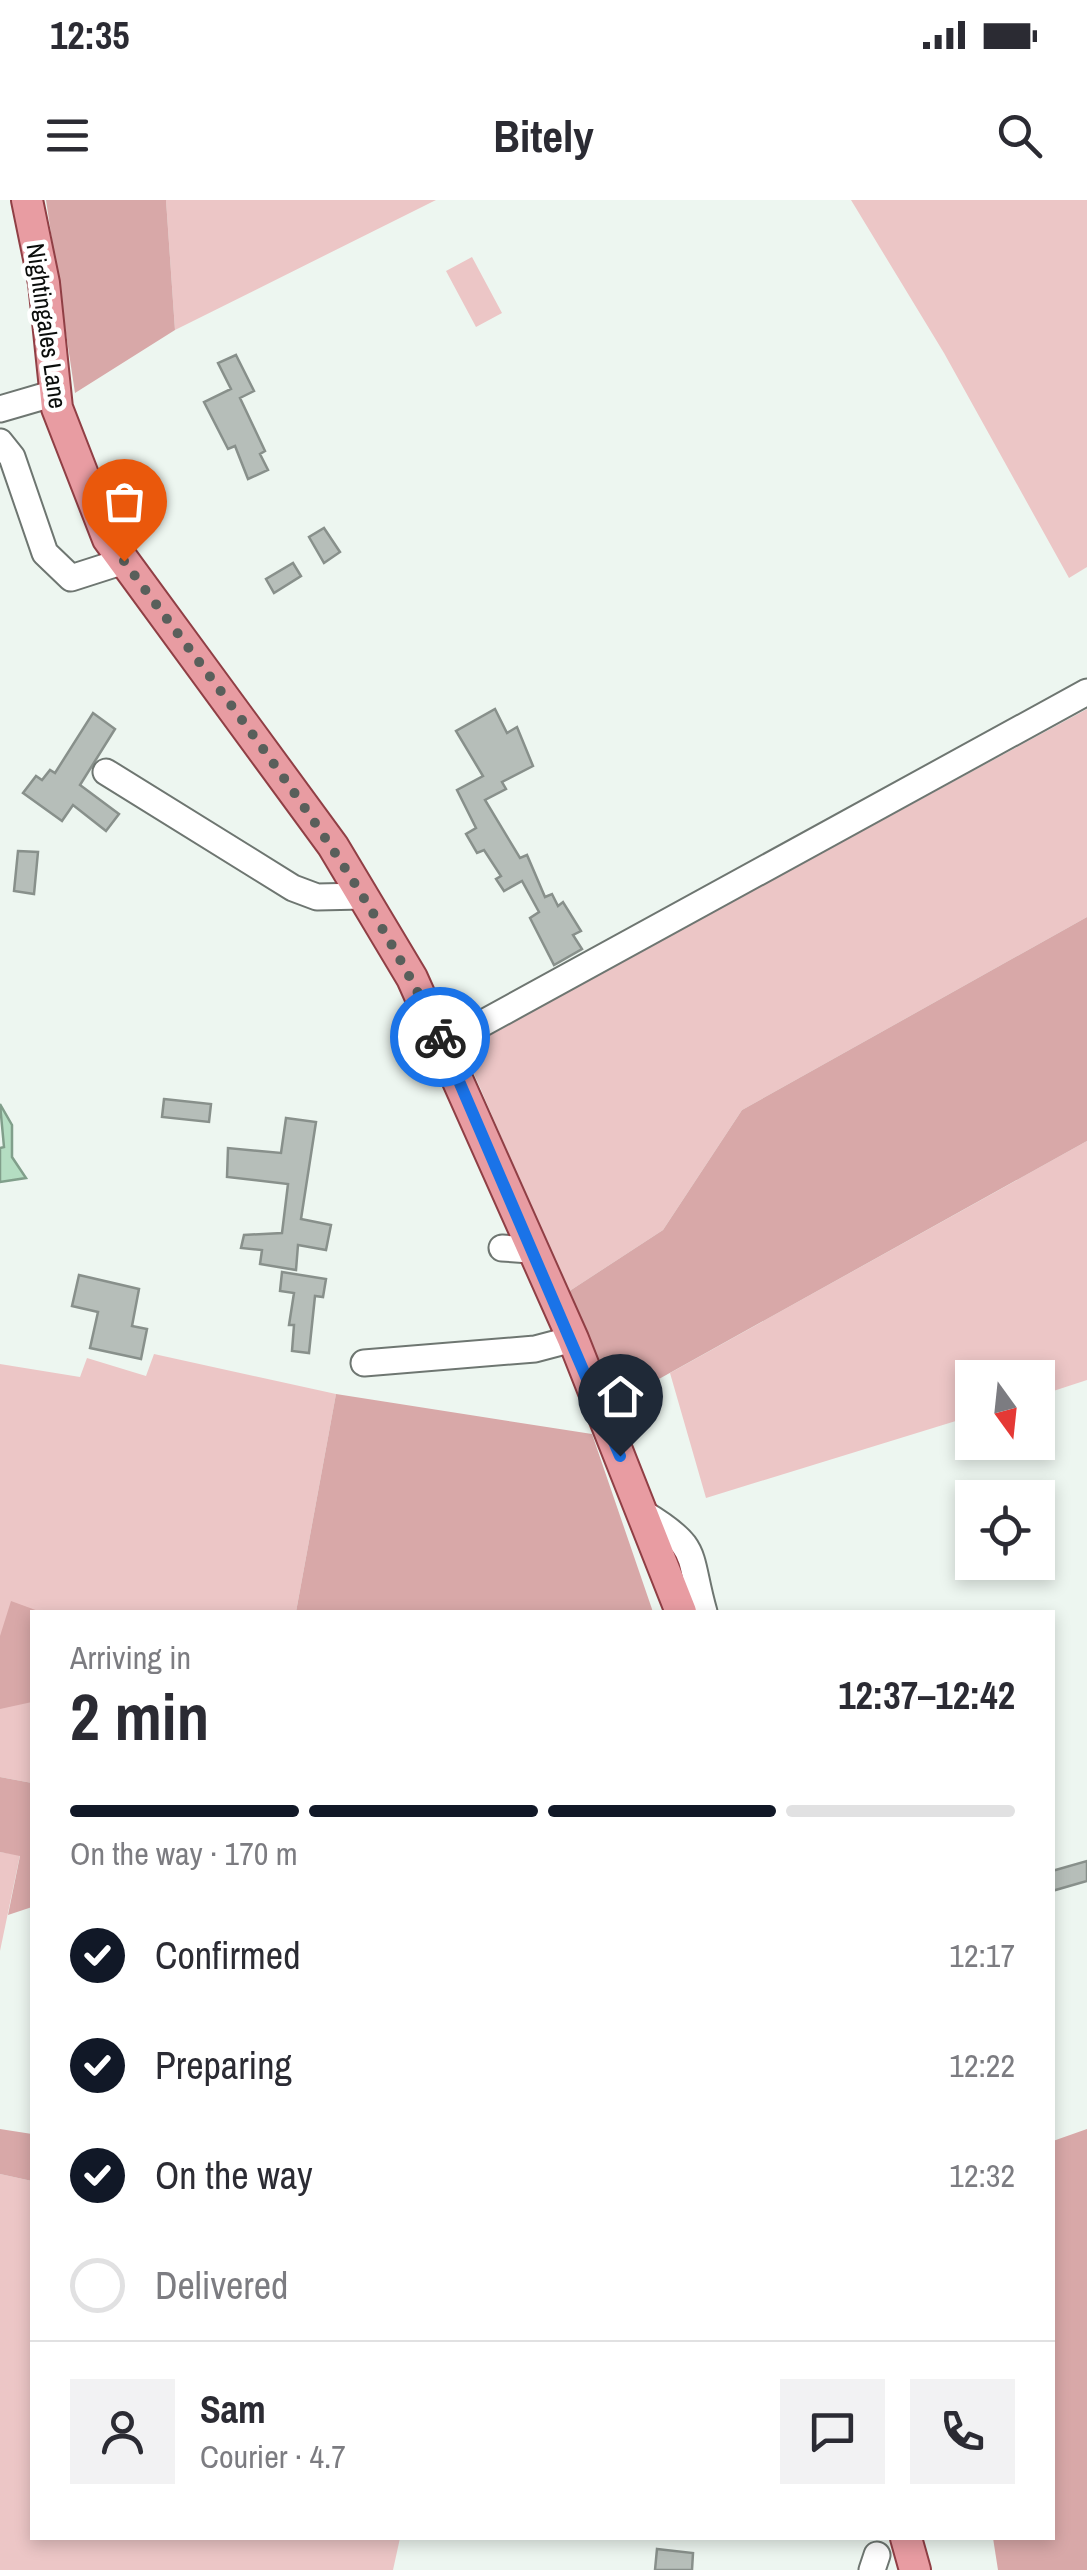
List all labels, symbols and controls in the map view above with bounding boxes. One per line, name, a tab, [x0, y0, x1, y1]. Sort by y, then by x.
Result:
text: 12:35	[50, 10, 130, 61]
text: Bitely	[493, 105, 594, 166]
icon: menu	[40, 108, 95, 163]
icon: search	[992, 108, 1047, 163]
street label: Nightingales Lane	[19, 241, 75, 411]
pin	[82, 459, 167, 562]
icon: bag	[97, 474, 152, 529]
courier	[390, 987, 490, 1087]
icon: bike	[413, 1010, 468, 1065]
pin	[578, 1354, 663, 1457]
north arrow	[955, 1360, 1055, 1460]
map controls	[955, 1360, 1055, 1580]
icon: home	[593, 1369, 648, 1424]
button: locate	[955, 1480, 1055, 1580]
text: Arriving in	[70, 1636, 191, 1679]
text: 12:37–12:42	[838, 1670, 1015, 1721]
text: 2 min	[70, 1673, 209, 1760]
text: On the way · 170 m	[70, 1832, 298, 1875]
icon: check	[70, 1928, 125, 1983]
text: Confirmed	[155, 1930, 300, 1981]
text: 12:17	[949, 1934, 1015, 1977]
icon: check	[70, 2038, 125, 2093]
text: Preparing	[155, 2040, 292, 2091]
text: 12:22	[949, 2044, 1015, 2087]
icon: check	[70, 2148, 125, 2203]
text: On the way	[155, 2150, 313, 2201]
text: 12:32	[949, 2154, 1015, 2197]
text: Delivered	[155, 2260, 288, 2311]
button: person	[70, 2379, 175, 2484]
button: chat	[780, 2379, 885, 2484]
button: phone	[910, 2379, 1015, 2484]
text: Sam	[200, 2384, 266, 2435]
text: Courier · 4.7	[200, 2435, 346, 2478]

